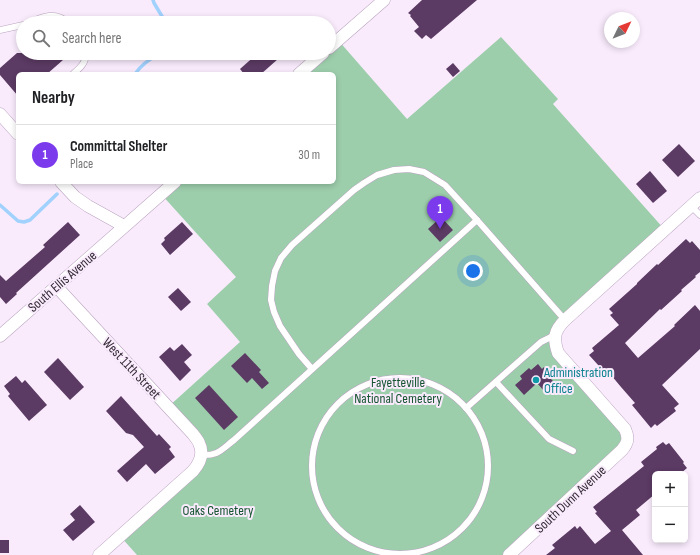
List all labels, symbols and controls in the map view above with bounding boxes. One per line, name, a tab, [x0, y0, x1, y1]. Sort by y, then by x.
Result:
north arrow	[604, 12, 640, 48]
search box	[16, 16, 336, 60]
icon: search	[30, 27, 52, 49]
text: Search here	[62, 29, 122, 48]
text: Nearby	[32, 88, 75, 108]
text: Committal Shelter	[70, 137, 167, 156]
text: 1	[42, 147, 48, 163]
text: 30 m	[298, 147, 320, 163]
text: Place	[70, 156, 93, 172]
pin: 1	[427, 196, 453, 229]
street label: South Ellis Avenue	[24, 247, 100, 316]
your location	[463, 261, 483, 281]
street label: West 11th Street	[99, 334, 164, 403]
place label: Administration Office	[543, 364, 613, 397]
park label: Fayetteville National Cemetery	[354, 374, 442, 407]
marker: Administration Office	[531, 375, 541, 385]
street label: South Dunn Avenue	[531, 462, 610, 537]
map controls	[652, 471, 688, 543]
button: +	[652, 471, 688, 507]
park label: Oaks Cemetery	[183, 502, 254, 519]
button: −	[652, 507, 688, 543]

